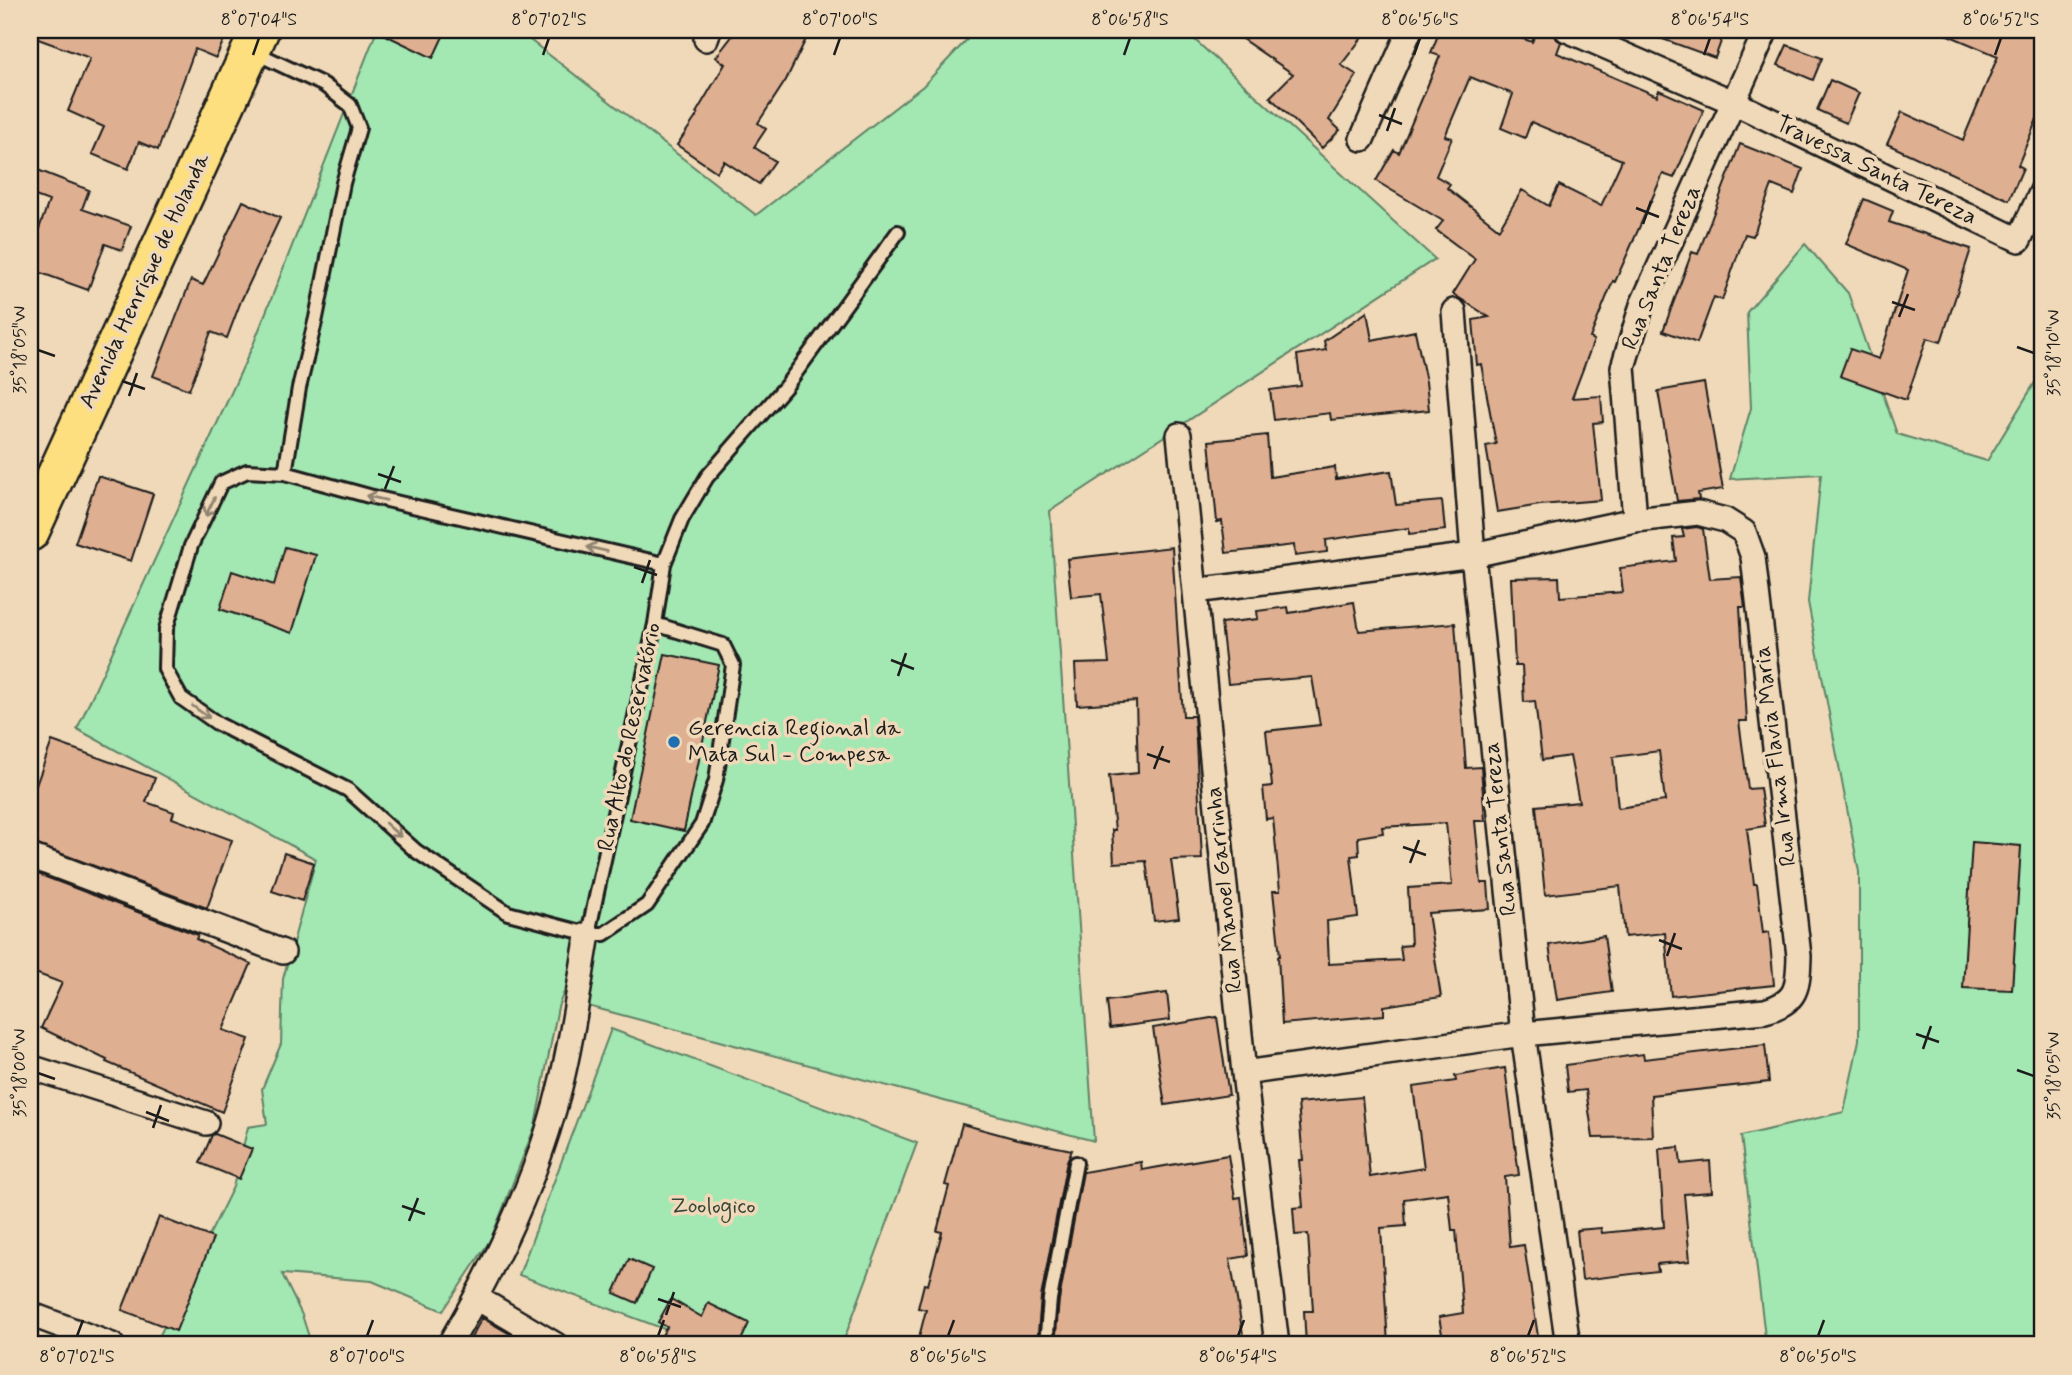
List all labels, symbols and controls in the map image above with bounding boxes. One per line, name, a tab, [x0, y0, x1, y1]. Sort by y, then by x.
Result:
text: 8°07'04"S	[221, 8, 297, 32]
text: 8°07'02"S	[511, 8, 587, 32]
text: 8°07'00"S	[802, 8, 878, 32]
text: 8°06'58"S	[1091, 8, 1169, 32]
text: 8°06'56"S	[1381, 8, 1459, 32]
text: 8°06'54"S	[1671, 8, 1749, 32]
text: 8°06'52"S	[1963, 8, 2039, 32]
street label: Travessa Santa Tereza	[1770, 109, 1982, 233]
street label: Avenida Henrique de Holanda	[73, 148, 218, 414]
street label: Rua Santa Tereza	[1615, 181, 1709, 355]
text: 35°18'05"W	[8, 306, 32, 394]
text: 35°18'10"W	[2042, 310, 2066, 396]
one-way arrow	[365, 491, 388, 504]
one-way arrow	[202, 496, 216, 517]
one-way arrow	[587, 541, 609, 554]
street label: Rua Alto do Reservatório	[591, 620, 669, 854]
street label: Rua Irma Flavia Maria	[1748, 644, 1804, 868]
one-way arrow	[191, 705, 210, 719]
place label: Gerencia Regional da Mata Sul - Compesa	[688, 714, 901, 770]
marker: Gerencia Regional da Mata Sul - Compesa	[666, 734, 682, 750]
street label: Rua Santa Tereza	[1477, 740, 1525, 918]
street label: Rua Manoel Garrinha	[1199, 785, 1251, 995]
one-way arrow	[384, 822, 402, 838]
text: 35°18'00"W	[8, 1029, 32, 1117]
text: 35°18'05"W	[2042, 1032, 2066, 1120]
park label: Zoologico	[670, 1192, 756, 1224]
text: 8°07'02"S	[39, 1345, 115, 1369]
text: 8°07'00"S	[329, 1345, 405, 1369]
text: 8°06'58"S	[619, 1345, 697, 1369]
text: 8°06'56"S	[909, 1345, 987, 1369]
text: 8°06'54"S	[1199, 1345, 1277, 1369]
text: 8°06'52"S	[1490, 1345, 1566, 1369]
text: 8°06'50"S	[1779, 1345, 1857, 1369]

